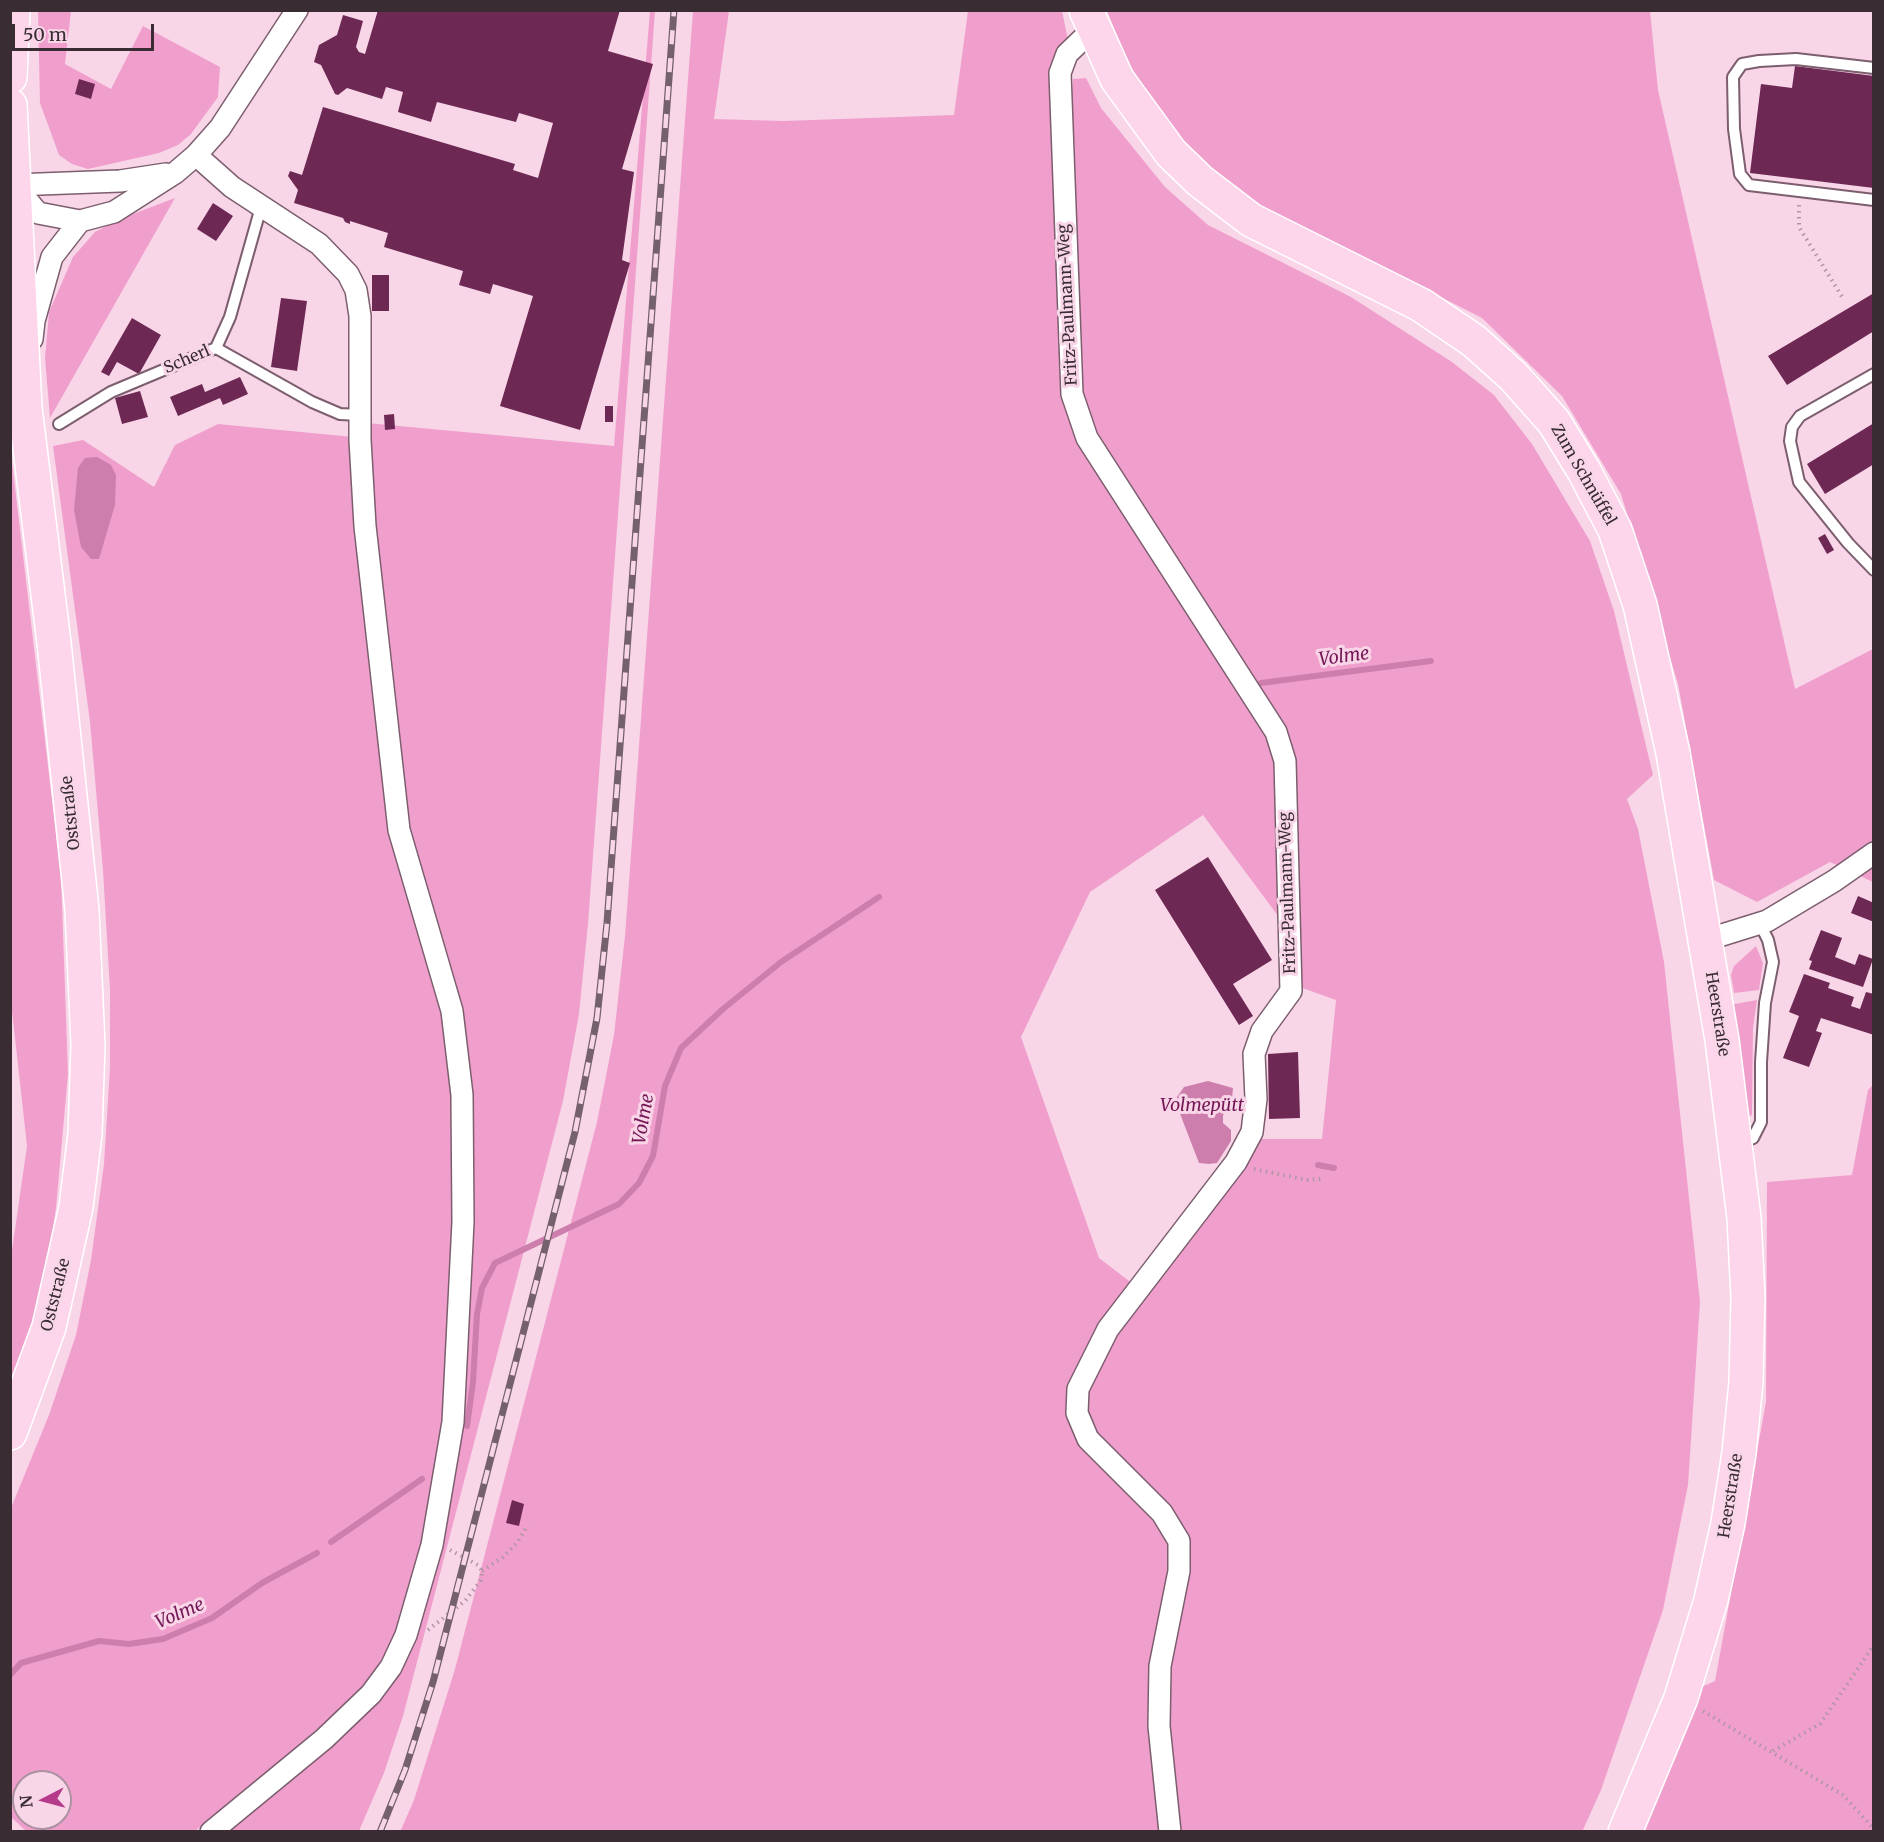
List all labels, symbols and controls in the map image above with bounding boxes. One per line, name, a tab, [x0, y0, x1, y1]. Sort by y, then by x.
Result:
scale bar	[15, 12, 158, 50]
text: 50 m	[23, 23, 67, 46]
street label: Fritz-Paulmann-Weg	[1054, 224, 1082, 386]
street label: Scherl	[161, 342, 213, 378]
street label: Zum Schnüffel	[1546, 421, 1620, 529]
water label: Volme	[1317, 643, 1371, 671]
street label: Oststraße	[58, 775, 84, 851]
street label: Fritz-Paulmann-Weg	[1276, 812, 1300, 974]
street label: Heerstraße	[1701, 970, 1733, 1058]
water label: Volme	[629, 1092, 659, 1146]
water label: Volmepütt	[1160, 1095, 1244, 1117]
street label: Oststraße	[38, 1256, 74, 1334]
street label: Heerstraße	[1715, 1452, 1747, 1540]
water label: Volme	[152, 1594, 208, 1634]
north arrow	[12, 1770, 72, 1830]
text: N	[15, 1794, 37, 1809]

